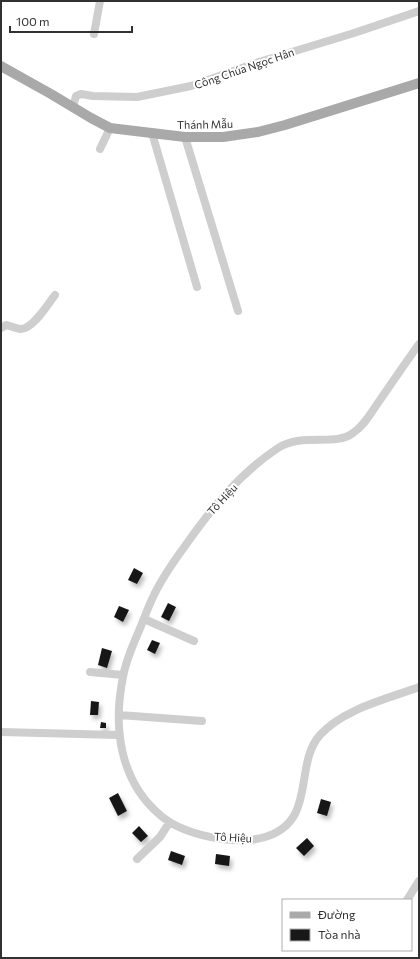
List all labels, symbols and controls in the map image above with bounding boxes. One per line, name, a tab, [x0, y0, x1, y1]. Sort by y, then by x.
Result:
scale bar	[10, 8, 132, 34]
text: 100 m	[16, 14, 50, 28]
street label: Công Chúa Ngọc Hân	[192, 45, 296, 91]
street label: Thánh Mẫu	[177, 116, 233, 131]
street label: Tô Hiệu	[204, 481, 240, 517]
street label: Tô Hiệu	[214, 830, 252, 844]
legend	[282, 899, 412, 951]
text: Đường	[317, 907, 356, 921]
text: Tòa nhà	[318, 927, 360, 941]

